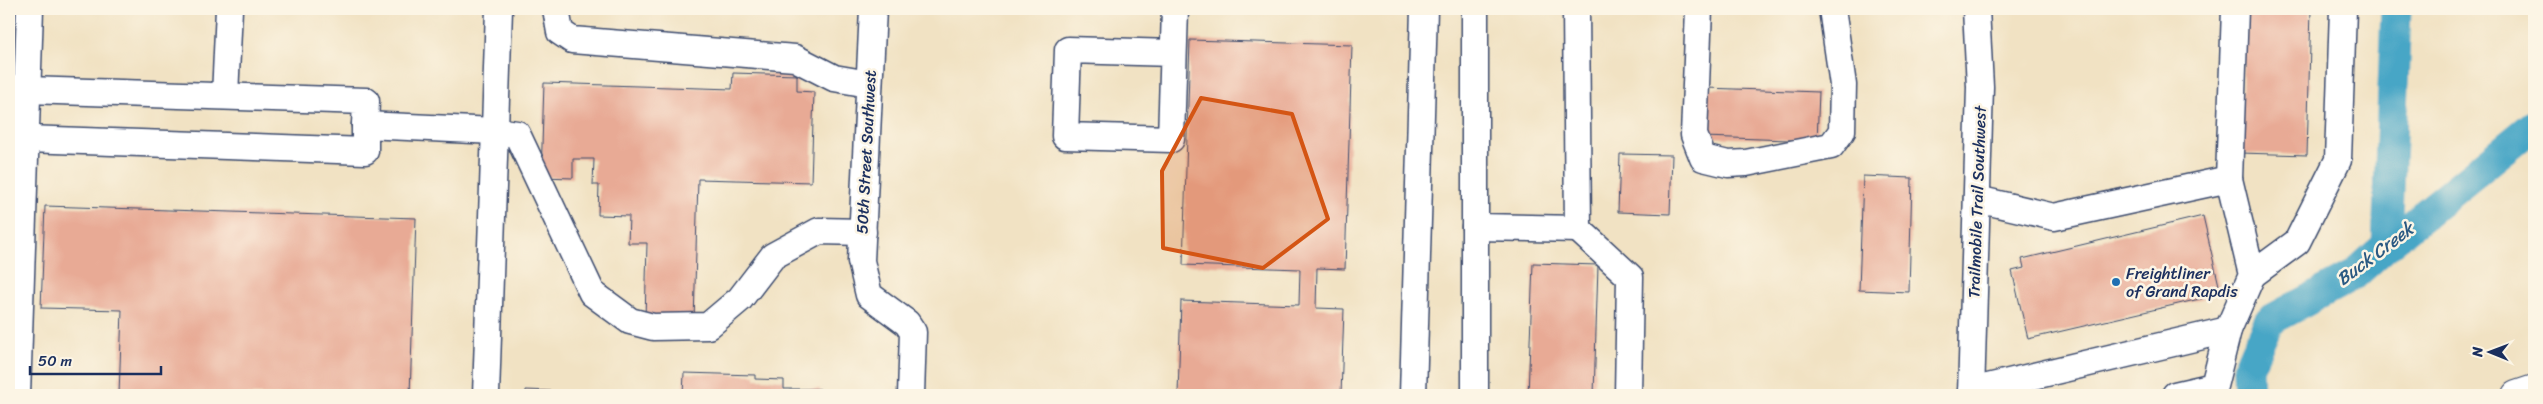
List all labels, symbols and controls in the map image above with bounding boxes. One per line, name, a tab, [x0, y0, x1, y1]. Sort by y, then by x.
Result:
street label: 50th Street Southwest	[847, 69, 885, 235]
street label: Trailmobile Trail Southwest	[1959, 105, 1995, 299]
water label: Buck Creek	[2329, 213, 2423, 294]
place label: Freightliner of Grand Rapdis	[2126, 259, 2238, 306]
marker: Freightliner of Grand Rapdis	[2110, 276, 2122, 288]
north arrow	[2466, 326, 2516, 376]
scale bar	[30, 344, 161, 376]
text: N	[2465, 346, 2490, 358]
text: 50 m	[38, 348, 73, 374]

